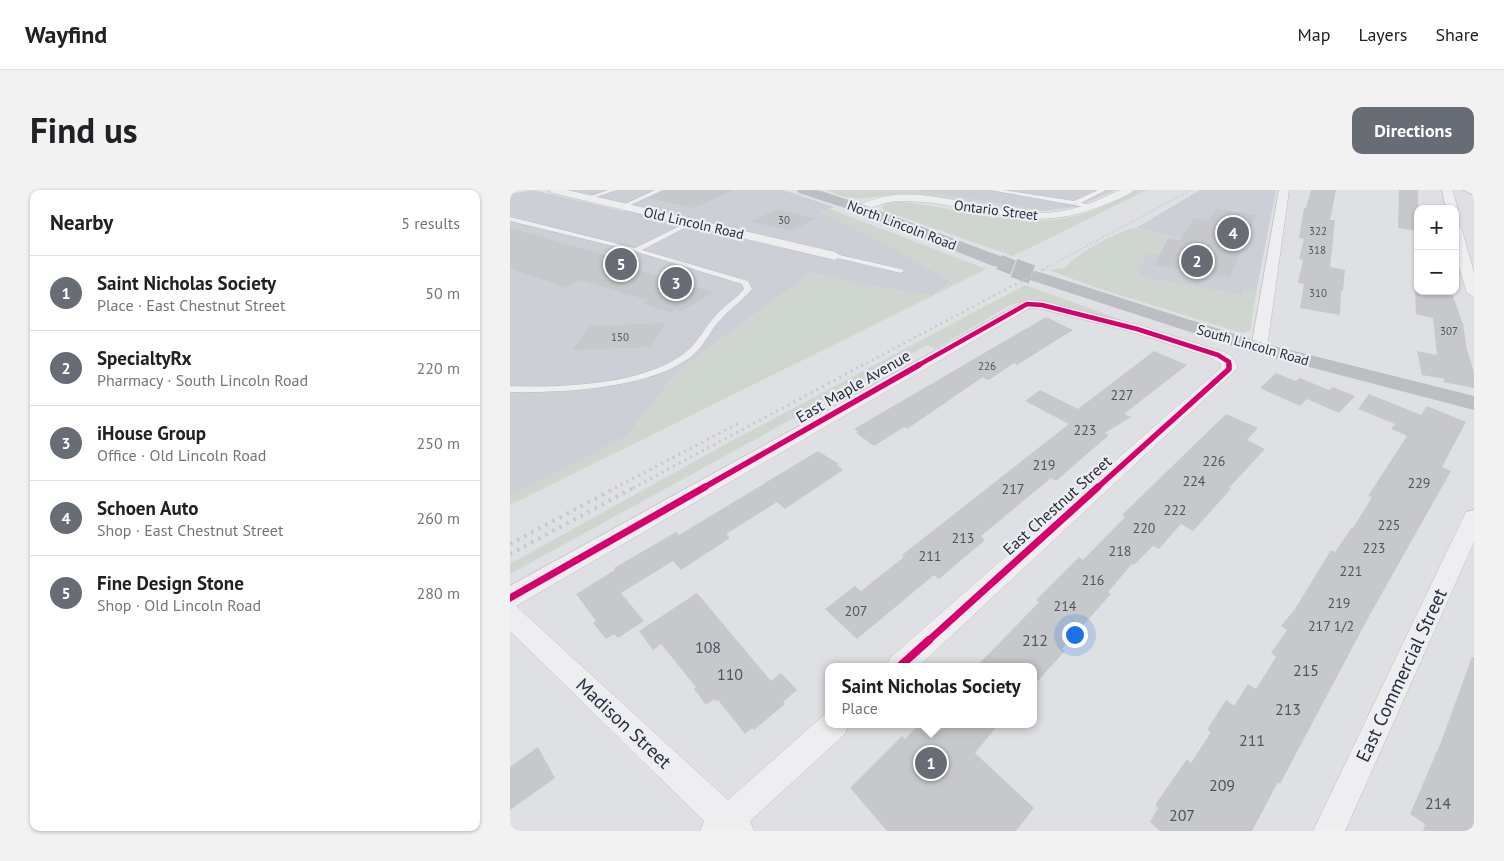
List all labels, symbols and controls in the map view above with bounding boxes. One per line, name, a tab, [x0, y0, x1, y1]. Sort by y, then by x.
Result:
text: Wayfind	[25, 19, 107, 50]
text: Map	[1298, 23, 1330, 46]
text: Layers	[1358, 23, 1407, 46]
text: Share	[1435, 23, 1479, 46]
text: Find us	[30, 107, 138, 153]
button: Directions	[1352, 107, 1474, 154]
street label: North Lincoln Road	[845, 196, 959, 254]
street label: Ontario Street	[953, 196, 1039, 224]
street label: Old Lincoln Road	[642, 203, 746, 243]
map controls	[1414, 205, 1459, 295]
button: +	[1414, 205, 1459, 250]
text: Nearby	[50, 209, 113, 236]
text: 5 results	[401, 213, 460, 233]
house number: 30	[778, 213, 790, 227]
pin: 4	[1217, 214, 1249, 252]
house number: 322	[1309, 224, 1327, 238]
pin: 2	[1181, 242, 1213, 280]
house number: 318	[1308, 243, 1326, 257]
pin: 5	[605, 245, 637, 283]
button: −	[1414, 250, 1459, 295]
pin: 3	[660, 264, 692, 302]
text: Saint Nicholas Society	[97, 271, 276, 295]
text: 1	[61, 283, 71, 303]
text: 50 m	[425, 283, 460, 303]
house number: 310	[1309, 286, 1327, 300]
text: Place · East Chestnut Street	[97, 295, 285, 315]
street label: South Lincoln Road	[1195, 320, 1311, 370]
house number: 307	[1440, 324, 1458, 338]
house number: 150	[611, 330, 629, 344]
street label: East Maple Avenue	[792, 345, 914, 427]
text: SpecialtyRx	[97, 346, 191, 370]
text: 2	[61, 358, 71, 378]
text: 220 m	[417, 358, 460, 378]
house number: 226	[978, 359, 996, 373]
text: Pharmacy · South Lincoln Road	[97, 370, 308, 390]
house number: 227	[1111, 386, 1133, 404]
text: iHouse Group	[97, 421, 206, 445]
house number: 223	[1074, 421, 1096, 439]
text: 3	[61, 433, 71, 453]
text: 250 m	[417, 433, 460, 453]
text: Office · Old Lincoln Road	[97, 445, 266, 465]
street label: East Chestnut Street	[999, 451, 1116, 559]
house number: 226	[1203, 452, 1225, 470]
house number: 219	[1033, 456, 1055, 474]
house number: 224	[1183, 472, 1206, 490]
house number: 229	[1408, 474, 1430, 492]
house number: 217	[1002, 480, 1024, 498]
text: Schoen Auto	[97, 496, 198, 520]
house number: 222	[1164, 501, 1186, 519]
text: 4	[61, 508, 71, 528]
text: 260 m	[417, 508, 460, 528]
house number: 225	[1378, 516, 1400, 534]
house number: 220	[1133, 519, 1156, 537]
text: Shop · East Chestnut Street	[97, 520, 283, 540]
house number: 213	[952, 529, 974, 547]
house number: 223	[1363, 539, 1385, 557]
house number: 218	[1109, 542, 1131, 560]
house number: 211	[919, 547, 941, 565]
house number: 221	[1340, 562, 1362, 580]
text: Fine Design Stone	[97, 571, 244, 595]
house number: 216	[1082, 571, 1104, 589]
text: 5	[61, 583, 71, 603]
text: 280 m	[417, 583, 460, 603]
street label: East Commercial Street	[1350, 584, 1452, 766]
house number: 219	[1328, 594, 1350, 612]
text: Shop · Old Lincoln Road	[97, 595, 261, 615]
house number: 214	[1054, 597, 1077, 615]
house number: 207	[845, 602, 867, 620]
house number: 217 1/2	[1308, 617, 1354, 635]
your location	[1062, 622, 1088, 648]
house number: 212	[1022, 630, 1048, 650]
house number: 108	[695, 637, 721, 657]
house number: 215	[1293, 660, 1319, 680]
popup	[825, 663, 1037, 728]
house number: 110	[717, 664, 743, 684]
street label: Madison Street	[571, 673, 677, 774]
text: Saint Nicholas Society	[841, 674, 1021, 698]
text: Place	[841, 698, 878, 718]
house number: 213	[1275, 699, 1301, 719]
house number: 211	[1239, 730, 1265, 750]
pin: 1	[915, 744, 947, 782]
house number: 209	[1209, 775, 1235, 795]
house number: 214	[1425, 793, 1451, 813]
house number: 207	[1169, 805, 1195, 825]

